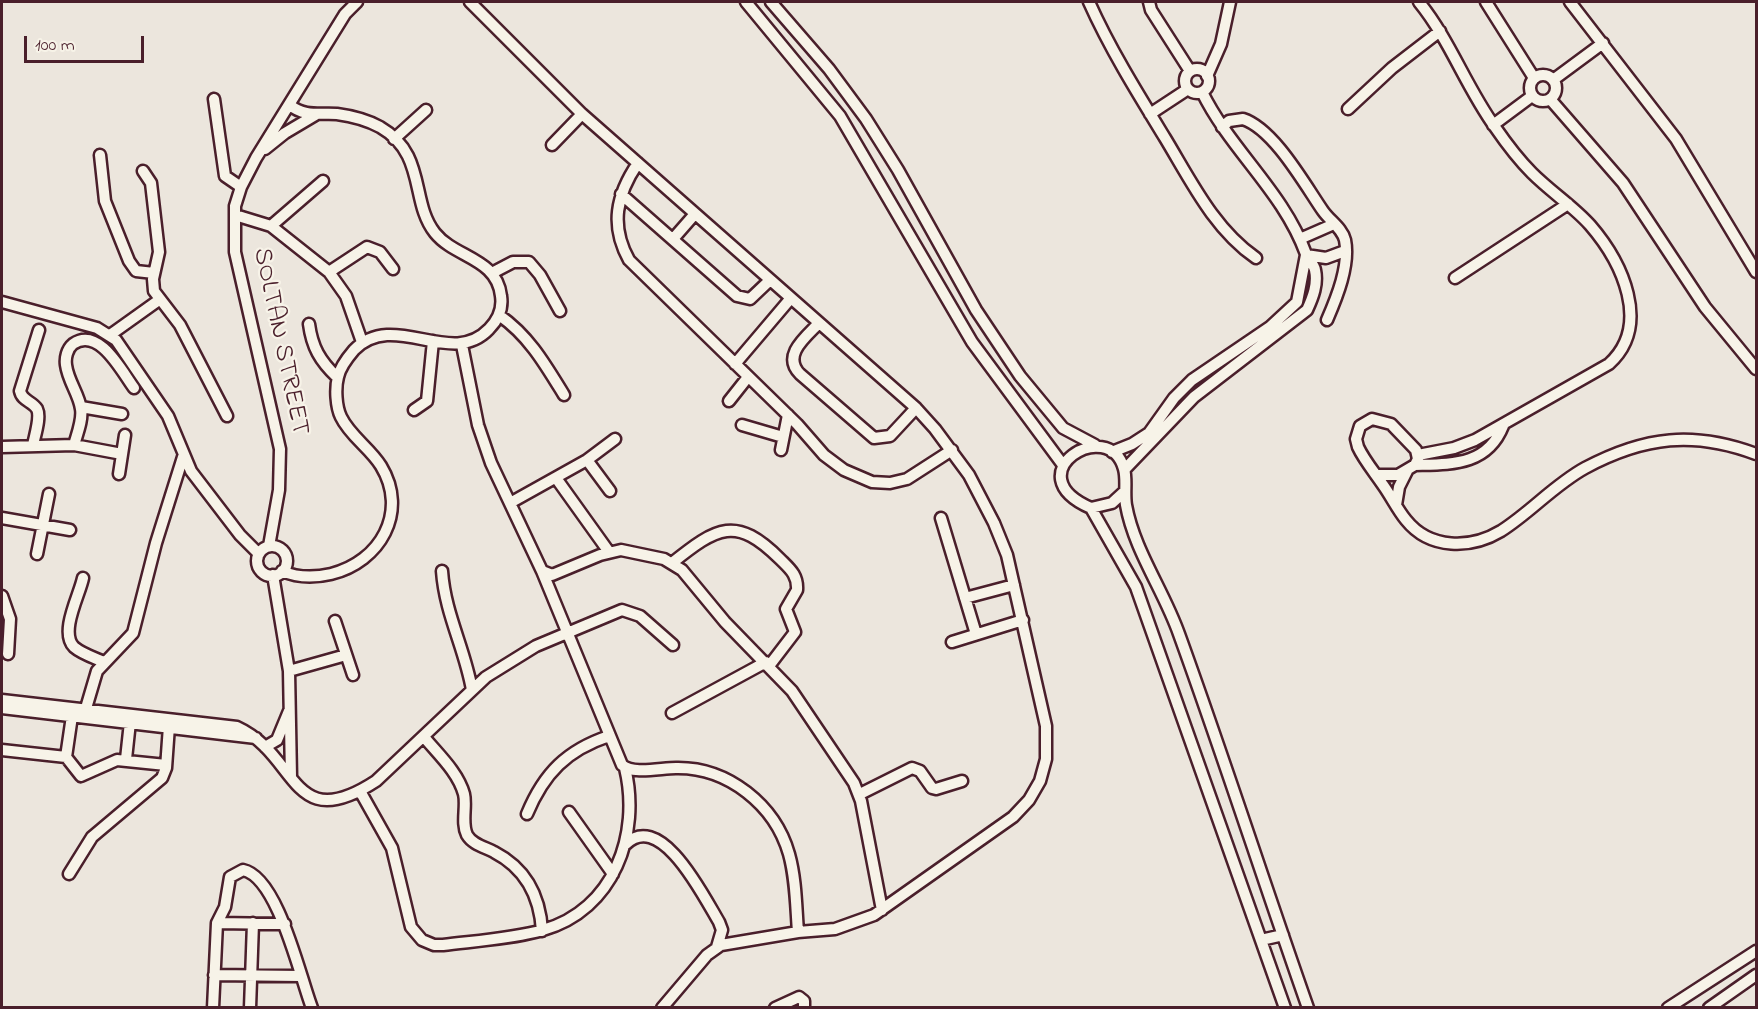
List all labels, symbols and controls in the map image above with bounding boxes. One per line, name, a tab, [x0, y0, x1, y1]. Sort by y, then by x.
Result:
scale bar	[27, 24, 147, 62]
text: 100 m	[35, 33, 75, 59]
street label: SOLTAN STREET	[244, 245, 314, 439]

